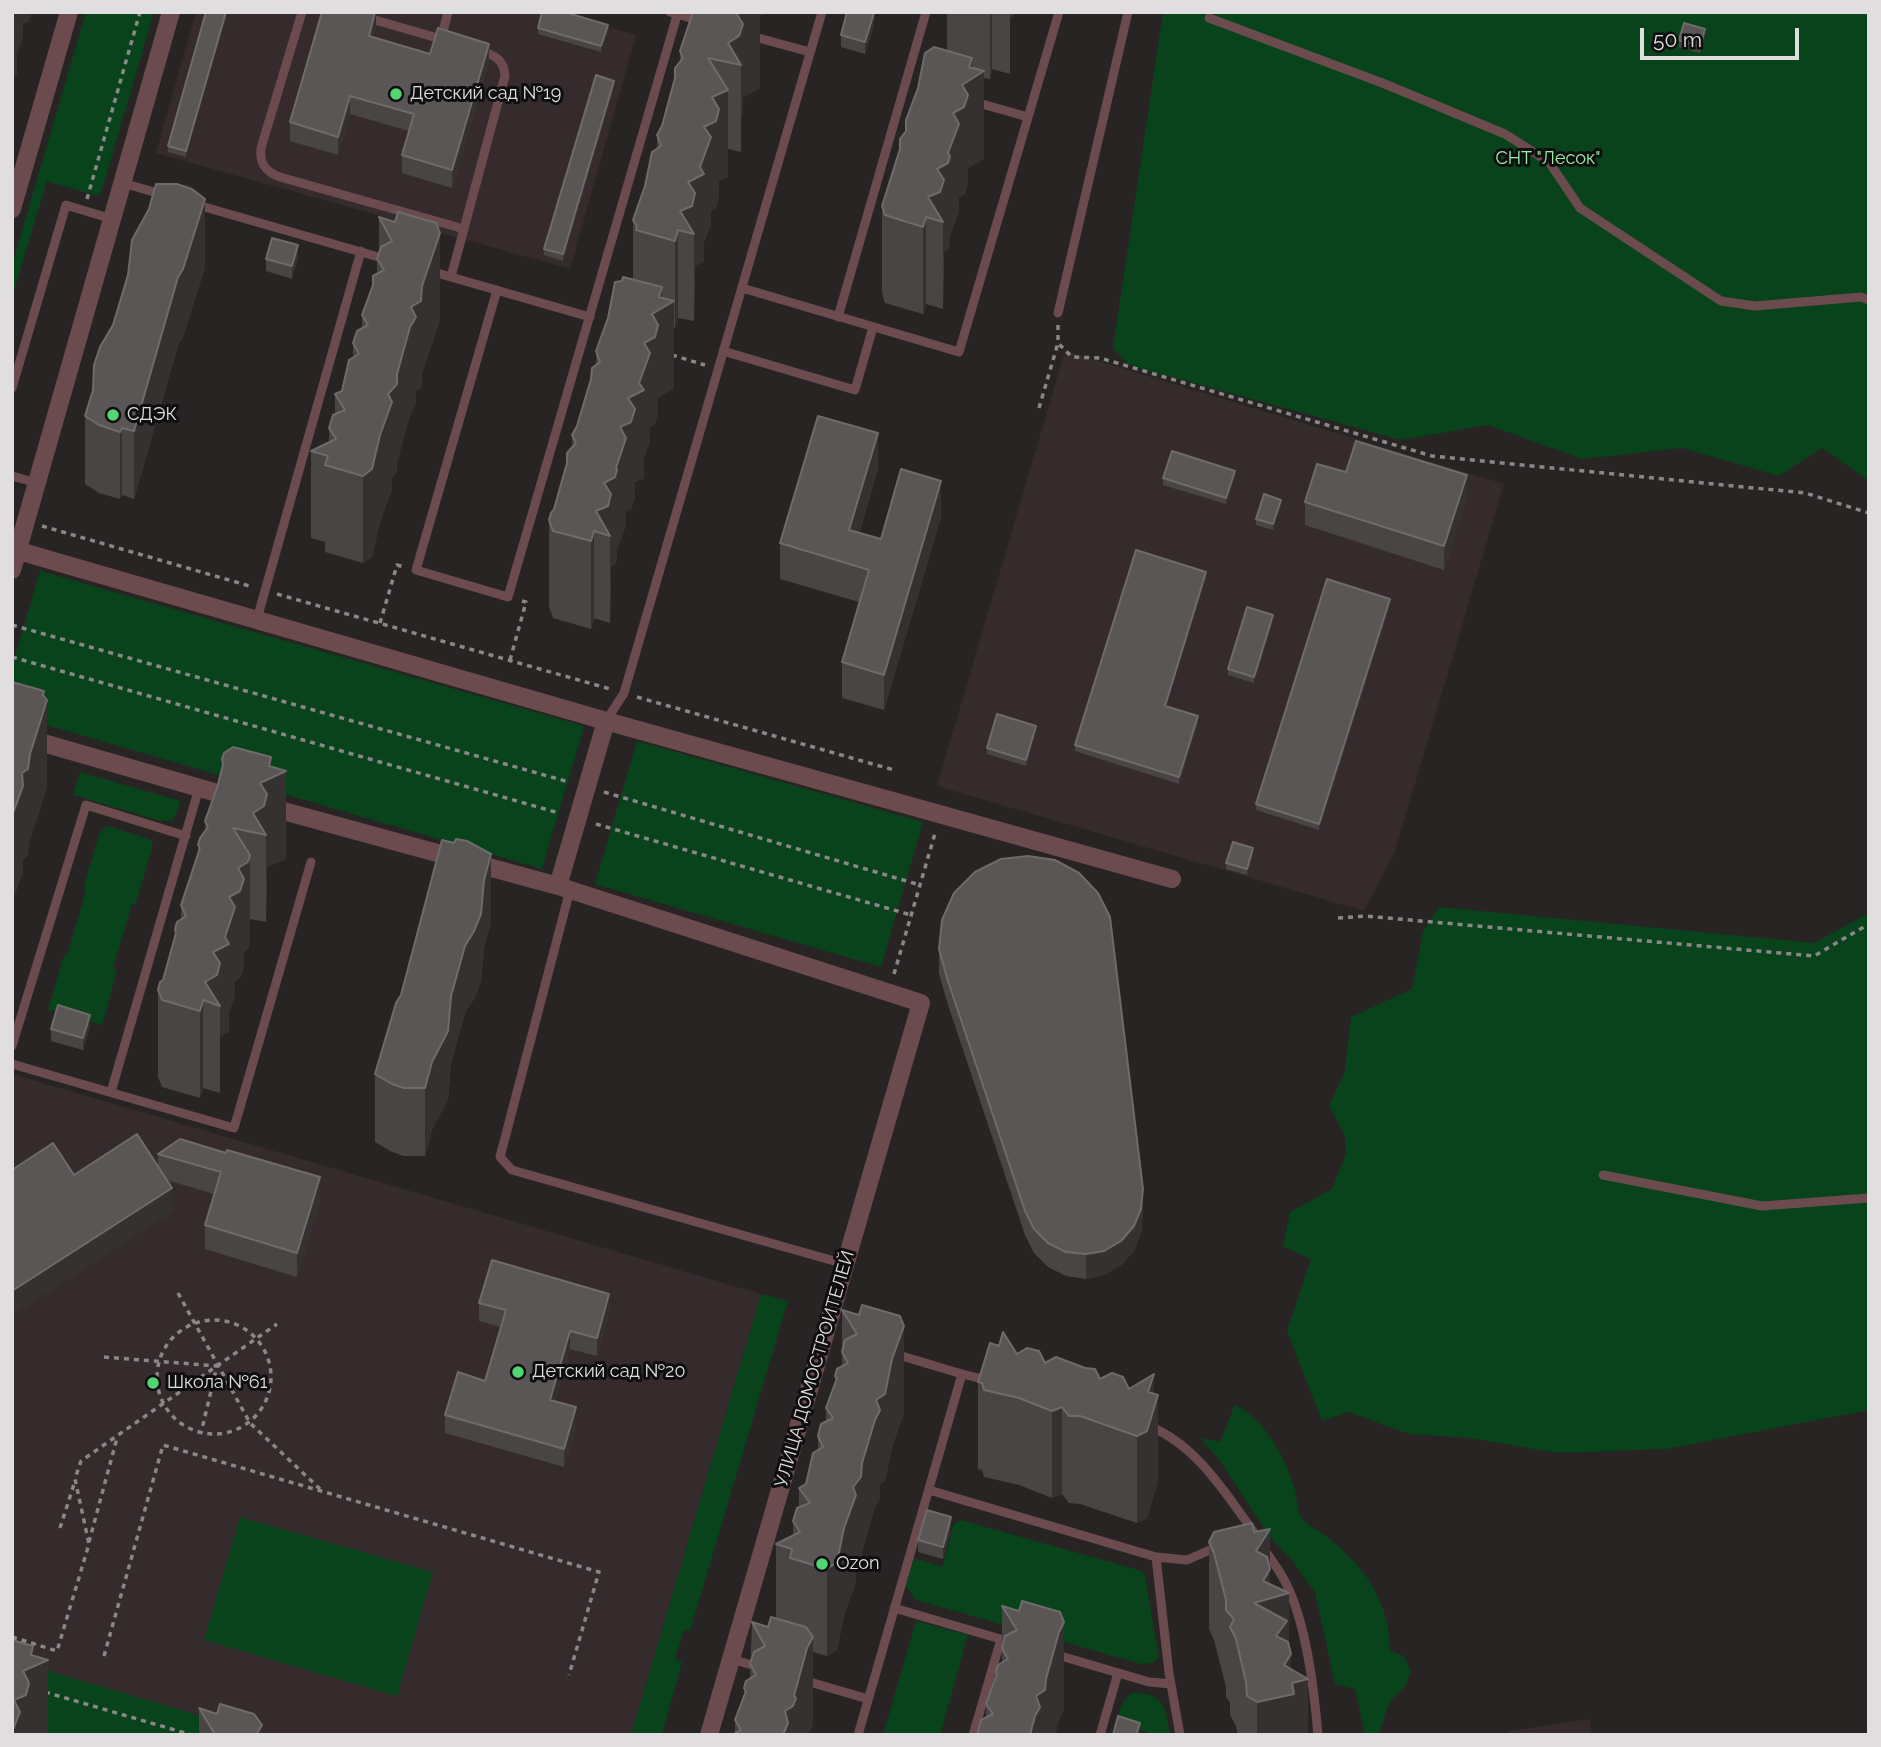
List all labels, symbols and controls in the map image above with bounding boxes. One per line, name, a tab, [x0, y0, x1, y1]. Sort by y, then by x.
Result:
scale bar	[1643, 14, 1802, 58]
text: 50 m	[1653, 27, 1702, 52]
place label: Детский сад №19	[410, 83, 561, 105]
marker: Детский сад №19	[388, 86, 404, 102]
park label: СНТ "Лесок"	[1495, 148, 1601, 170]
place label: СДЭК	[127, 404, 177, 426]
marker: СДЭК	[105, 407, 121, 423]
street label: УЛИЦА ДОМОСТРОИТЕЛЕЙ	[771, 1248, 859, 1490]
place label: Детский сад №20	[532, 1361, 685, 1383]
marker: Детский сад №20	[510, 1364, 526, 1380]
place label: Школа №61	[167, 1372, 267, 1394]
marker: Школа №61	[145, 1375, 161, 1391]
place label: Ozon	[836, 1553, 879, 1575]
marker: Ozon	[814, 1556, 830, 1572]

